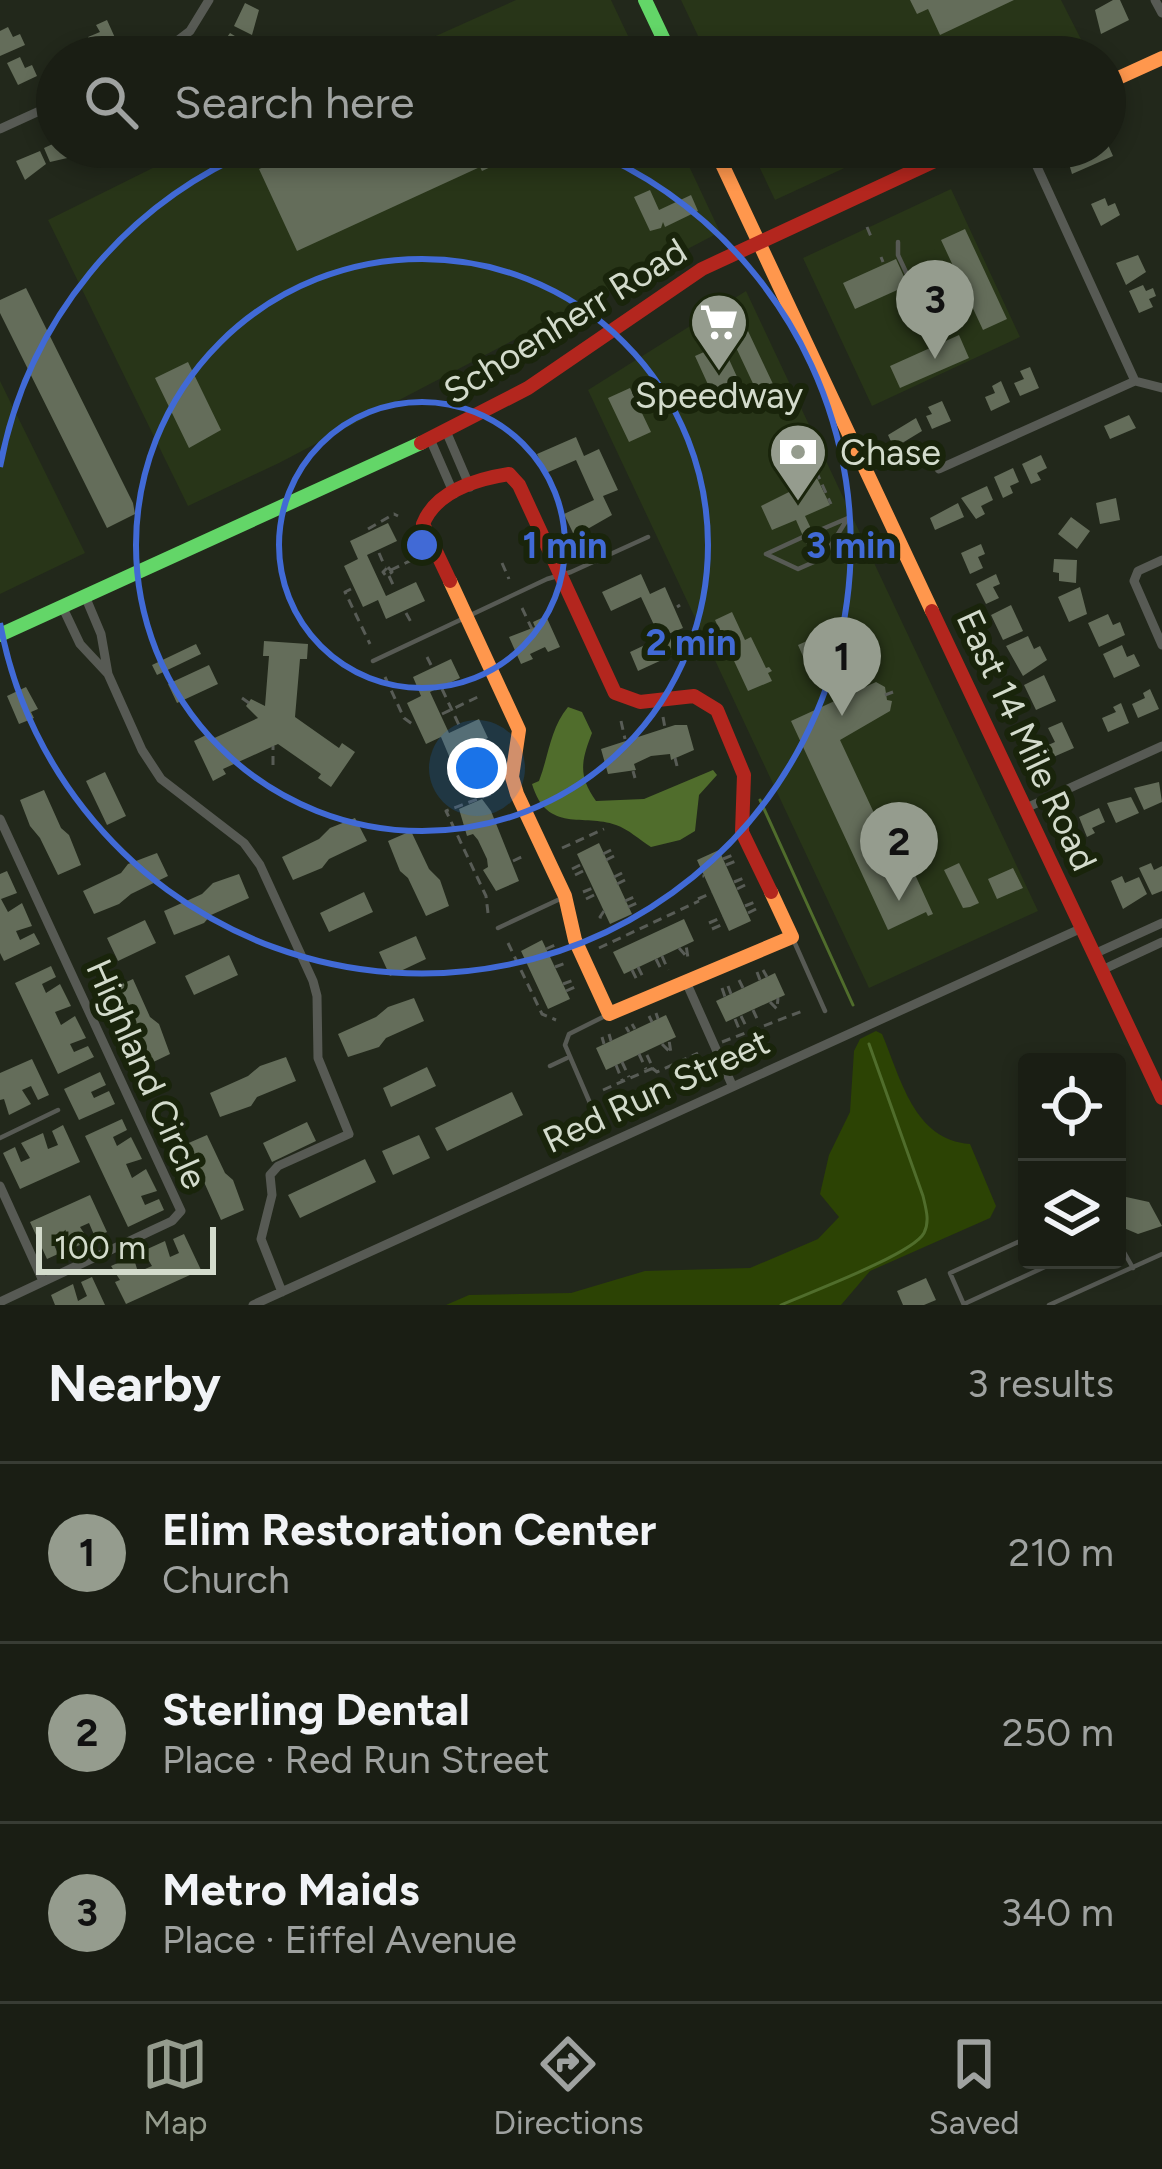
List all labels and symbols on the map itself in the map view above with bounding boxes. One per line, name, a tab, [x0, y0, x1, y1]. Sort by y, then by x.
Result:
street label: Schoenherr Road	[436, 229, 694, 413]
pin: 3	[896, 260, 974, 359]
supermarket icon: Speedway	[688, 291, 750, 373]
place label: Speedway	[635, 374, 803, 417]
bank icon: Chase	[767, 421, 829, 503]
place label: Chase	[840, 431, 941, 474]
centre of rings	[401, 524, 443, 566]
text: 1 min	[522, 524, 608, 567]
text: 3 min	[806, 524, 896, 567]
street label: East 14 Mile Road	[948, 603, 1106, 877]
pin: 1	[803, 617, 881, 716]
text: 2 min	[646, 621, 736, 664]
your location	[447, 738, 507, 798]
pin: 2	[860, 802, 938, 901]
street label: Highland Circle	[77, 953, 217, 1195]
street label: Red Run Street	[536, 1020, 776, 1162]
scale bar	[36, 1221, 216, 1274]

